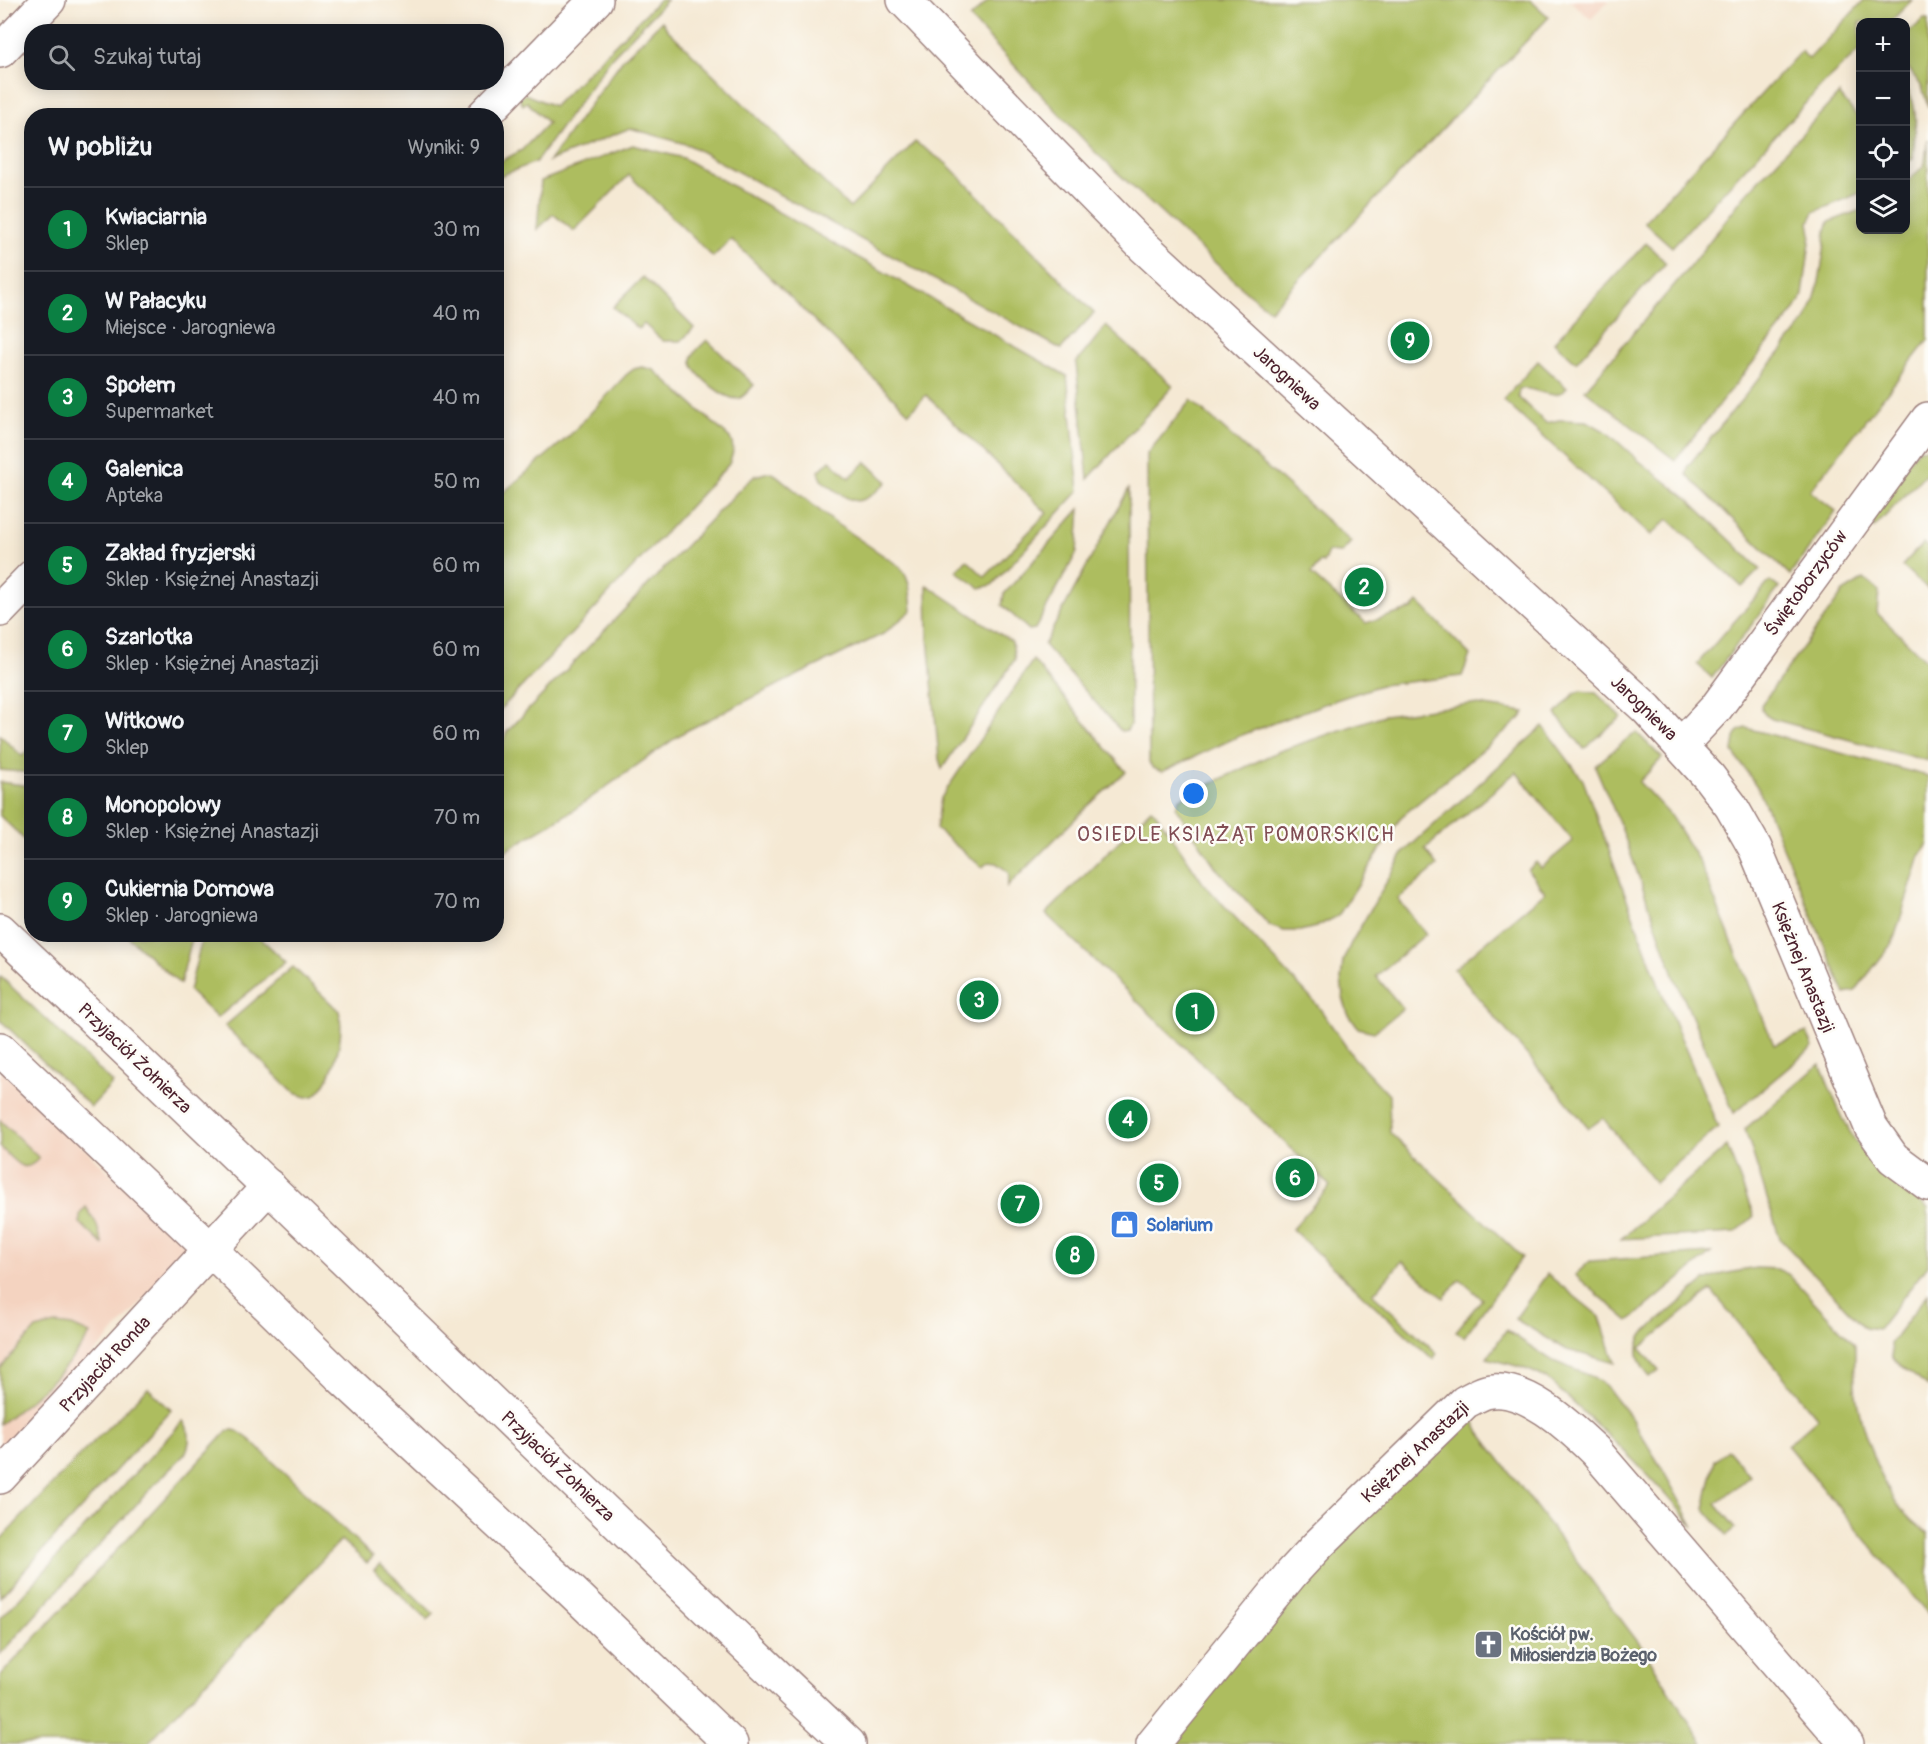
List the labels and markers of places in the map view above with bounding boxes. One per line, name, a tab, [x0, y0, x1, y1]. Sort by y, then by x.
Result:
pin: 9	[1390, 318, 1430, 364]
pin: 2	[1344, 564, 1384, 610]
pin: 3	[960, 978, 998, 1022]
pin: 1	[1176, 990, 1214, 1034]
pin: 4	[1108, 1096, 1148, 1142]
pin: 6	[1276, 1156, 1314, 1200]
pin: 5	[1140, 1160, 1178, 1206]
pin: 7	[1000, 1182, 1040, 1226]
shop icon: Solarium	[1109, 1209, 1141, 1241]
place label: Solarium	[1146, 1214, 1213, 1237]
pin: 8	[1056, 1232, 1094, 1278]
place label: Kościół pw. Miłosierdzia Bożego	[1510, 1623, 1657, 1667]
church icon: Kościół pw. Miłosierdzia Bożego	[1473, 1628, 1505, 1660]

